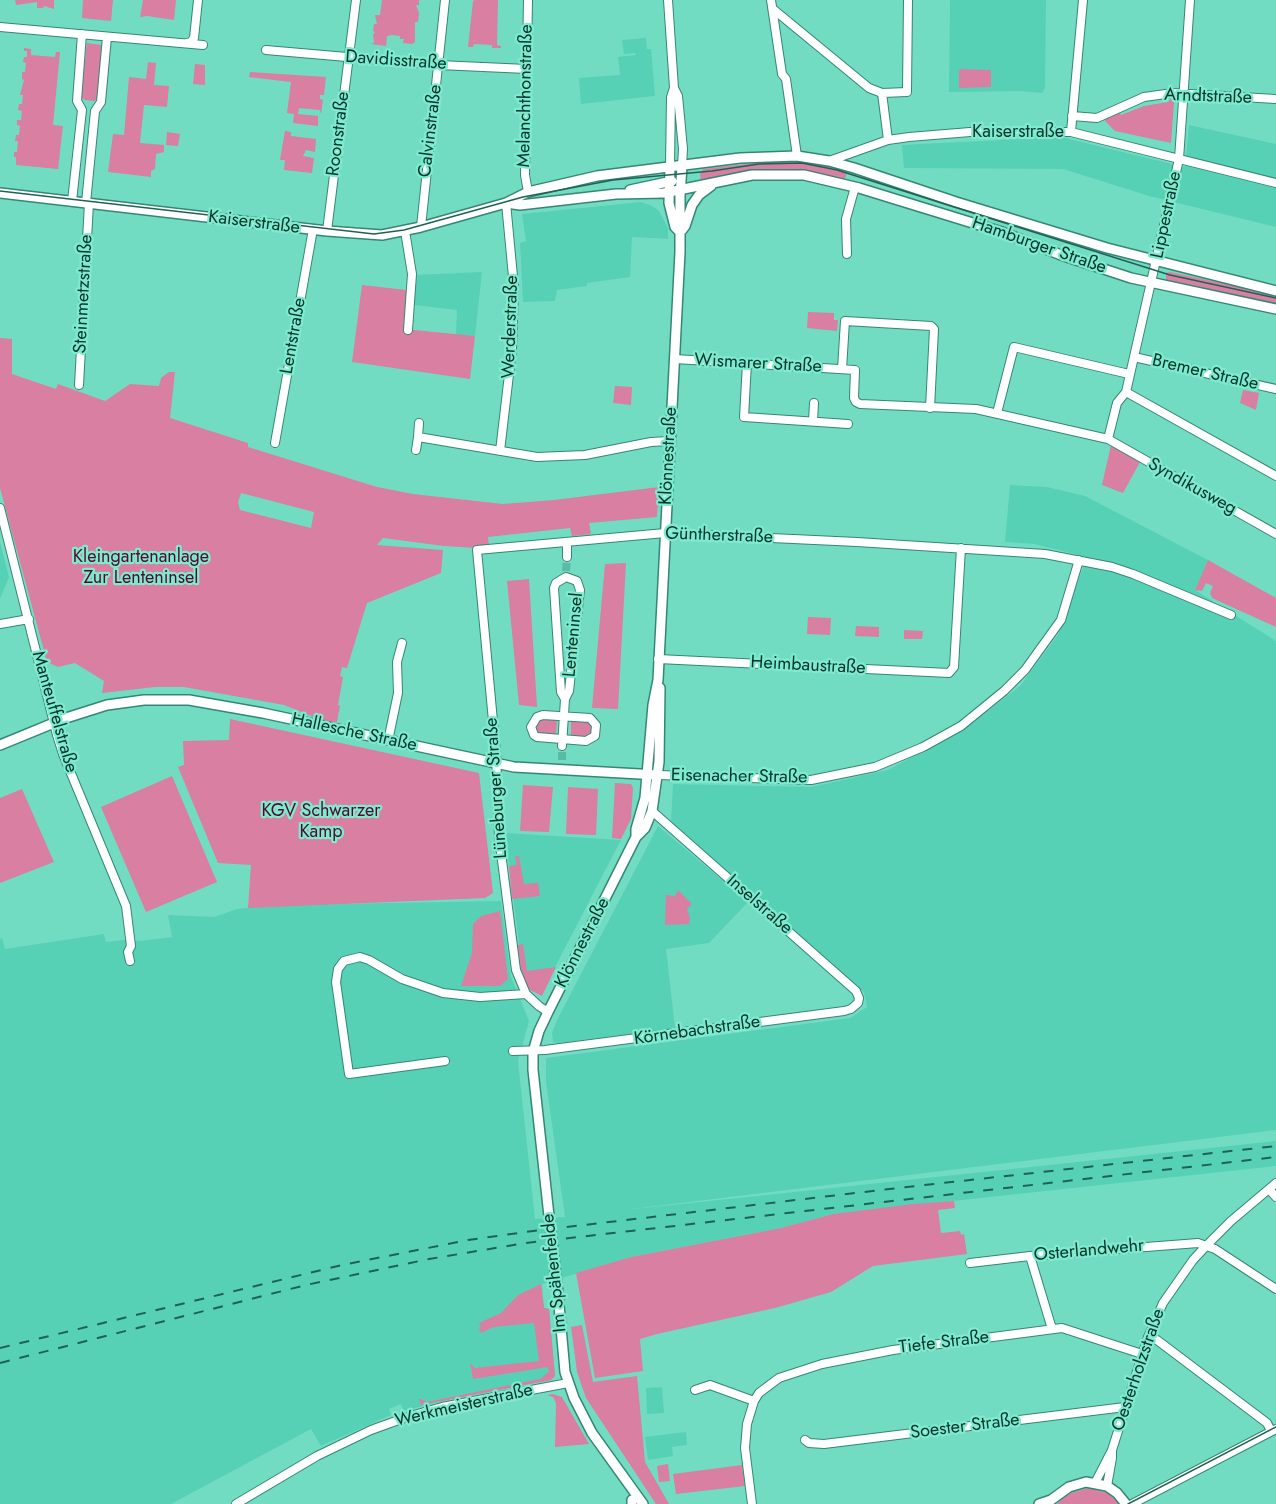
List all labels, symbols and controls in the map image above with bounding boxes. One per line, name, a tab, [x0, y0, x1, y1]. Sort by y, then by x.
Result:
street label: Melanchthonstraße	[514, 24, 538, 168]
street label: Davidisstraße	[345, 47, 447, 75]
street label: Calvinstraße	[415, 84, 447, 178]
street label: Arndtstraße	[1164, 85, 1252, 109]
street label: Roonstraße	[323, 90, 355, 178]
street label: Kaiserstraße	[972, 122, 1064, 144]
street label: Lippestraße	[1147, 170, 1187, 260]
street label: Kaiserstraße	[207, 207, 301, 239]
street label: Hamburger Straße	[969, 213, 1109, 279]
street label: Steinmetzstraße	[70, 234, 98, 354]
street label: Werderstraße	[498, 275, 524, 379]
street label: Lentstraße	[277, 296, 311, 376]
street label: Wismarer Straße	[694, 350, 822, 378]
street label: Bremer Straße	[1150, 350, 1260, 396]
street label: Klönnestraße	[656, 406, 682, 506]
street label: Syndikusweg	[1144, 454, 1240, 520]
street label: Güntherstraße	[665, 523, 773, 549]
park label: Kleingartenanlage Zur Lenteninsel	[73, 547, 209, 590]
street label: Lenteninsel	[560, 592, 588, 678]
street label: Manteuffelstraße	[26, 649, 82, 775]
street label: Heimbaustraße	[750, 652, 866, 680]
street label: Hallesche Straße	[289, 709, 419, 757]
street label: Lüneburger Straße	[481, 717, 513, 859]
street label: Eisenacher Straße	[671, 765, 807, 789]
park label: KGV Schwarzer Kamp	[262, 801, 380, 844]
street label: Inselstraße	[722, 870, 796, 940]
street label: Klönnestraße	[551, 894, 615, 992]
street label: Körnebachstraße	[633, 1011, 761, 1051]
street label: Im Spähenfelde	[538, 1213, 572, 1333]
street label: Osterlandwehr	[1033, 1235, 1145, 1267]
street label: Oesterholzstraße	[1108, 1306, 1170, 1434]
street label: Tiefe Straße	[898, 1327, 990, 1359]
street label: Werkmeisterstraße	[393, 1380, 535, 1432]
street label: Soester Straße	[909, 1410, 1021, 1444]

